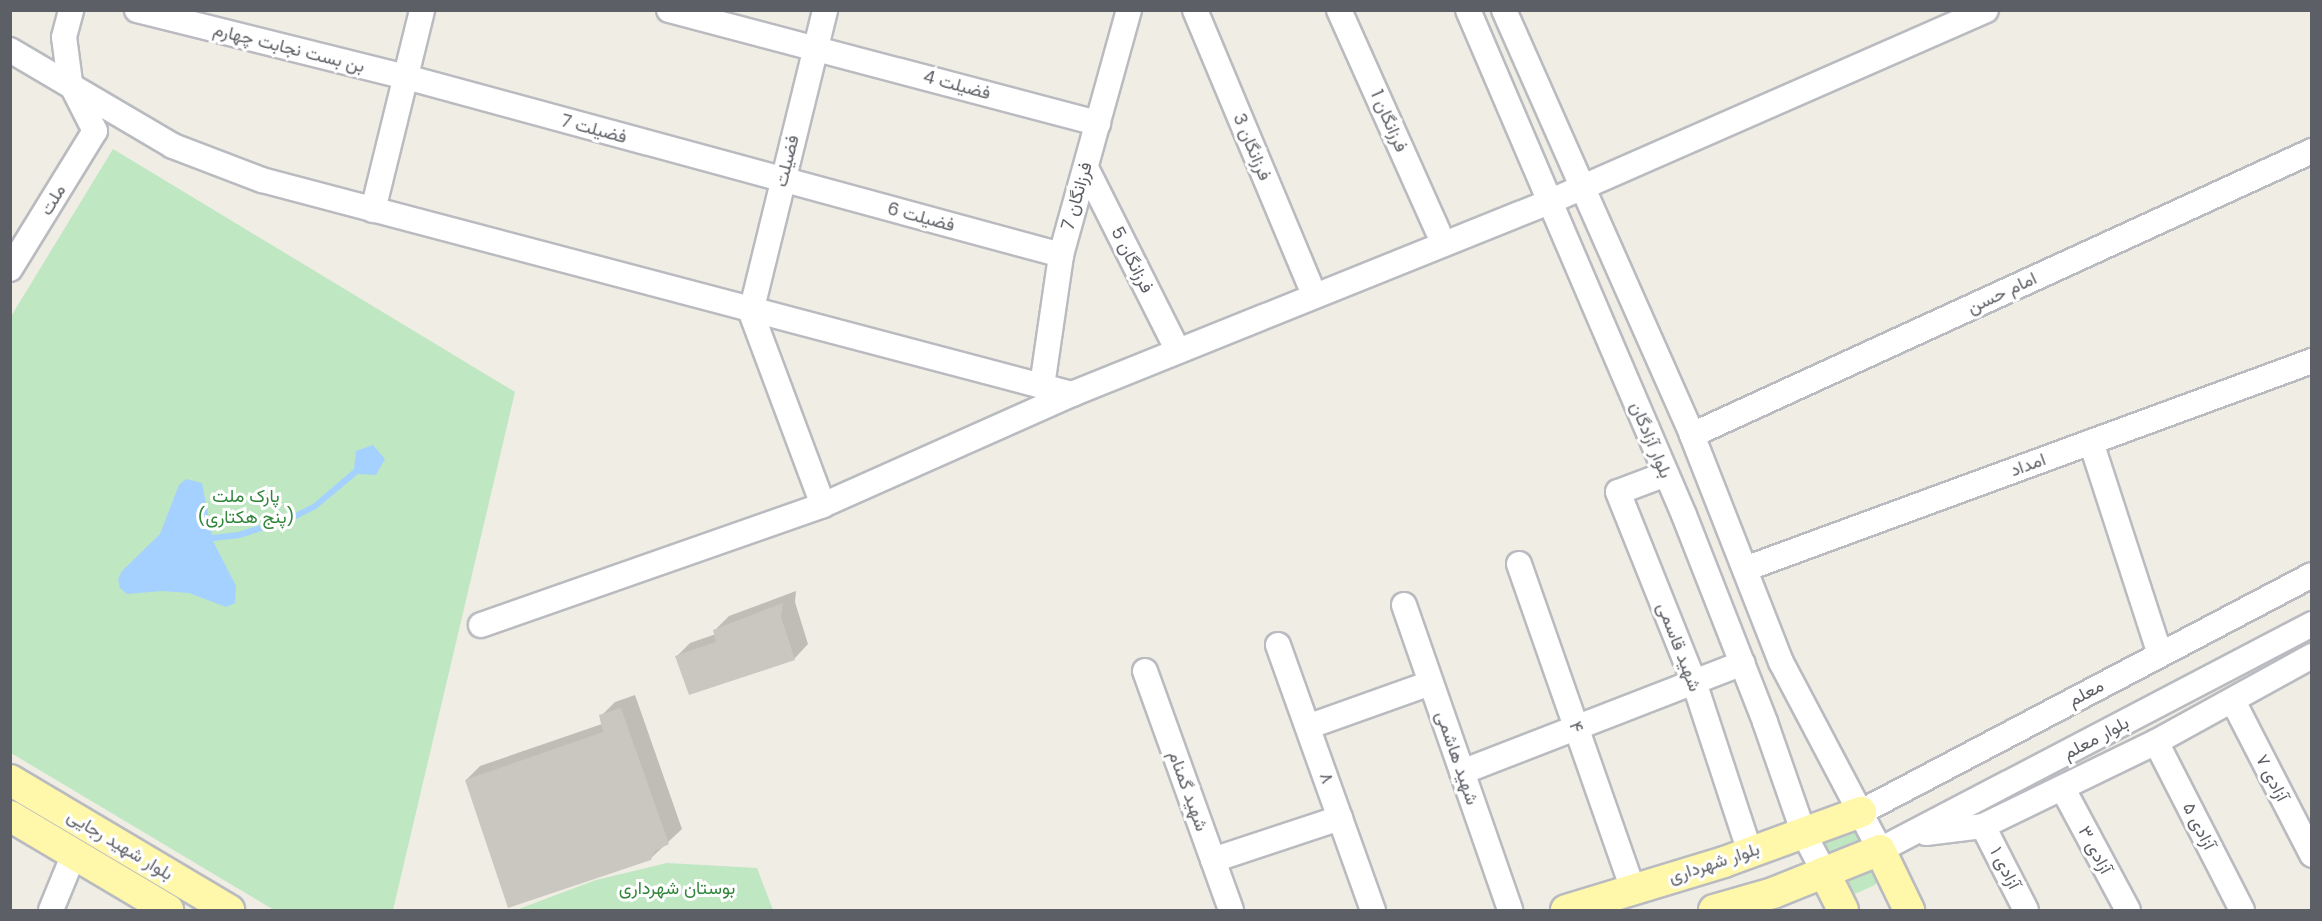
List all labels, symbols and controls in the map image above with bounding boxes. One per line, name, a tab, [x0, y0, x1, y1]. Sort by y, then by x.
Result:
street label: بن بست نجابت چهارم	[211, 19, 367, 77]
street label: فضیلت 4	[921, 66, 993, 104]
street label: فرزانگان 1	[1366, 87, 1412, 155]
street label: فضیلت 7	[559, 110, 629, 148]
street label: فرزانگان 3	[1228, 110, 1276, 184]
street label: فضیلت	[770, 133, 804, 189]
street label: فرزانگان 7	[1057, 159, 1097, 233]
street label: ملت	[35, 181, 71, 219]
street label: فضیلت 6	[885, 198, 957, 236]
street label: فرزانگان 5	[1106, 223, 1158, 297]
street label: امام حسن	[1964, 268, 2040, 318]
street label: بلوار آزادگان	[1625, 399, 1677, 481]
street label: امداد	[2007, 449, 2049, 481]
park label: پارک ملت (پنج هکتاری)	[197, 486, 295, 528]
street label: شهید قاسمی	[1652, 600, 1706, 694]
street label: معلم	[2065, 675, 2107, 711]
street label: شهید هاشمی	[1431, 708, 1483, 808]
street label: بلوار معلم	[2059, 712, 2133, 764]
street label: ۴	[1564, 719, 1588, 735]
street label: شهید گمنام	[1164, 748, 1212, 834]
street label: آزادی ۷	[2251, 751, 2293, 805]
street label: ۸	[1315, 770, 1339, 786]
street label: آزادی ۵	[2178, 799, 2220, 853]
street label: بلوار شهید رجایی	[63, 805, 177, 885]
street label: آزادی ۳	[2073, 822, 2117, 878]
street label: بلوار شهرداری	[1666, 838, 1762, 888]
street label: آزادی ۱	[1985, 843, 2025, 893]
park label: بوستان شهرداری	[619, 877, 735, 899]

